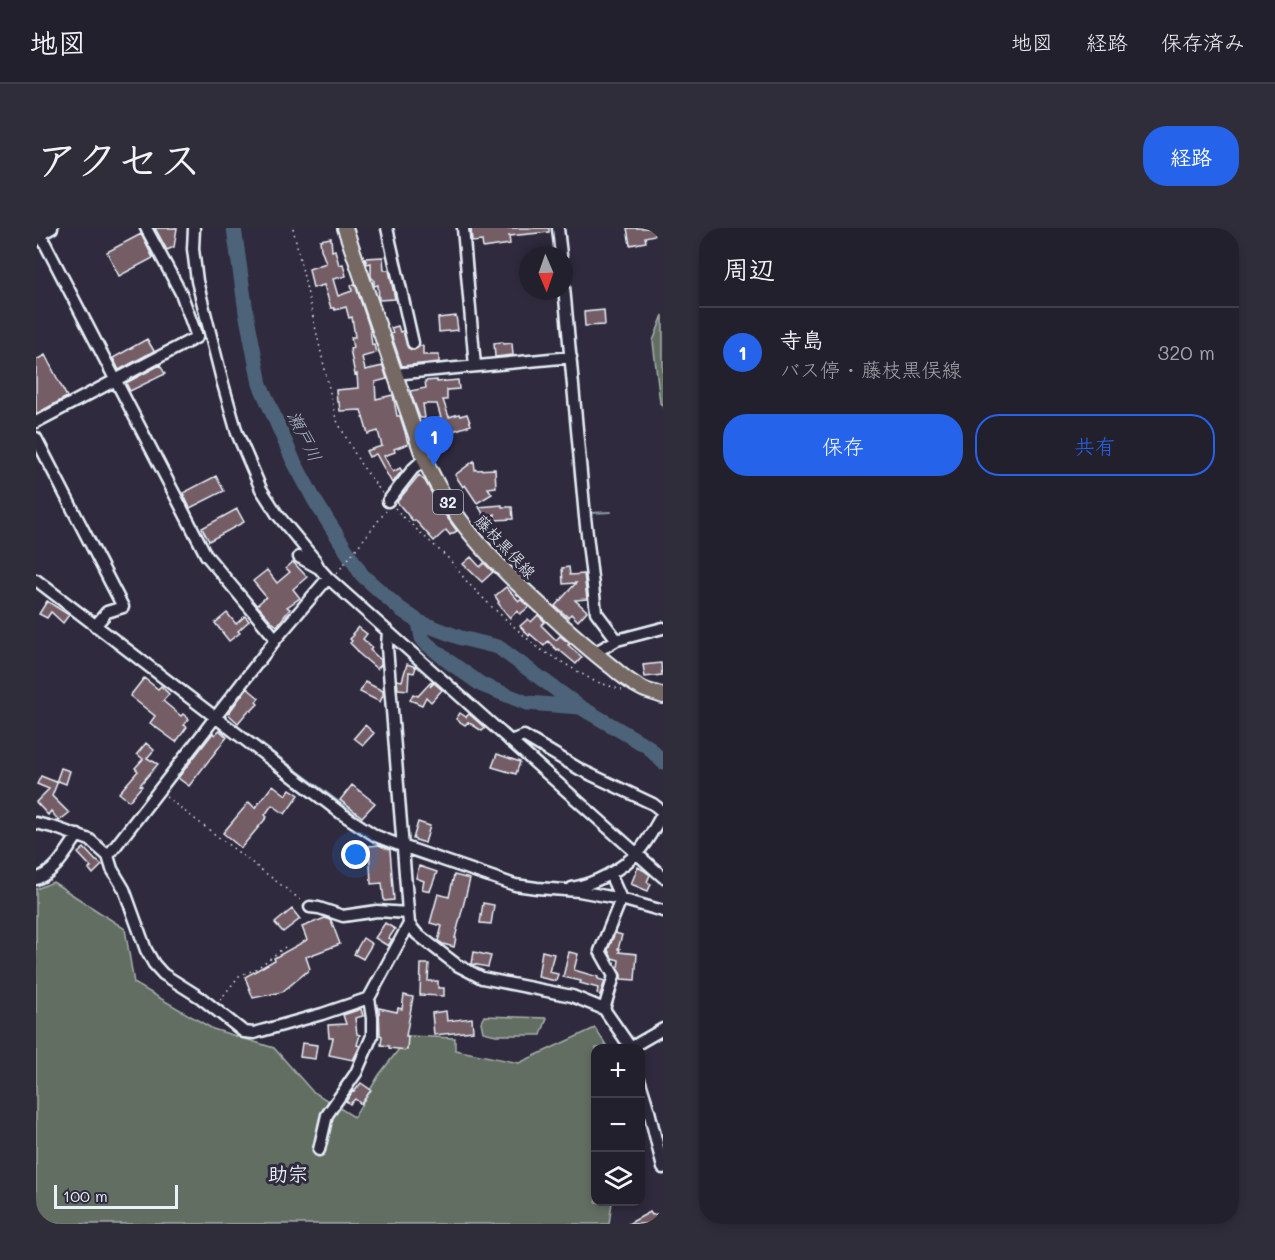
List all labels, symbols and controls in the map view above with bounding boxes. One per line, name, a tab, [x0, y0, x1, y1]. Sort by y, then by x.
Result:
text: 地図	[30, 24, 86, 60]
text: 地図	[1011, 28, 1053, 55]
text: 経路	[1086, 28, 1128, 55]
text: 保存済み	[1161, 28, 1245, 55]
button: 経路	[1143, 126, 1239, 186]
text: アクセス	[36, 131, 201, 186]
north arrow	[519, 246, 573, 300]
text: 周辺	[723, 252, 775, 286]
text: 寺島	[780, 325, 824, 354]
text: 1	[738, 339, 747, 365]
text: 320 m	[1157, 339, 1215, 365]
text: バス停 · 藤枝黒俣線	[780, 356, 962, 382]
water label: 瀬戸川	[282, 406, 328, 466]
button: 保存	[723, 414, 963, 476]
button: 共有	[975, 414, 1215, 476]
pin: 1	[414, 416, 454, 466]
road number: 32	[433, 490, 463, 514]
street label: 藤枝黒俣線	[471, 510, 541, 582]
your location	[341, 840, 370, 869]
map controls	[591, 1044, 645, 1206]
button: +	[591, 1044, 645, 1098]
button: −	[591, 1098, 645, 1152]
button: layers	[591, 1152, 645, 1206]
district label: 助宗	[268, 1160, 308, 1186]
scale bar	[54, 1182, 178, 1210]
text: 100 m	[63, 1185, 108, 1206]

